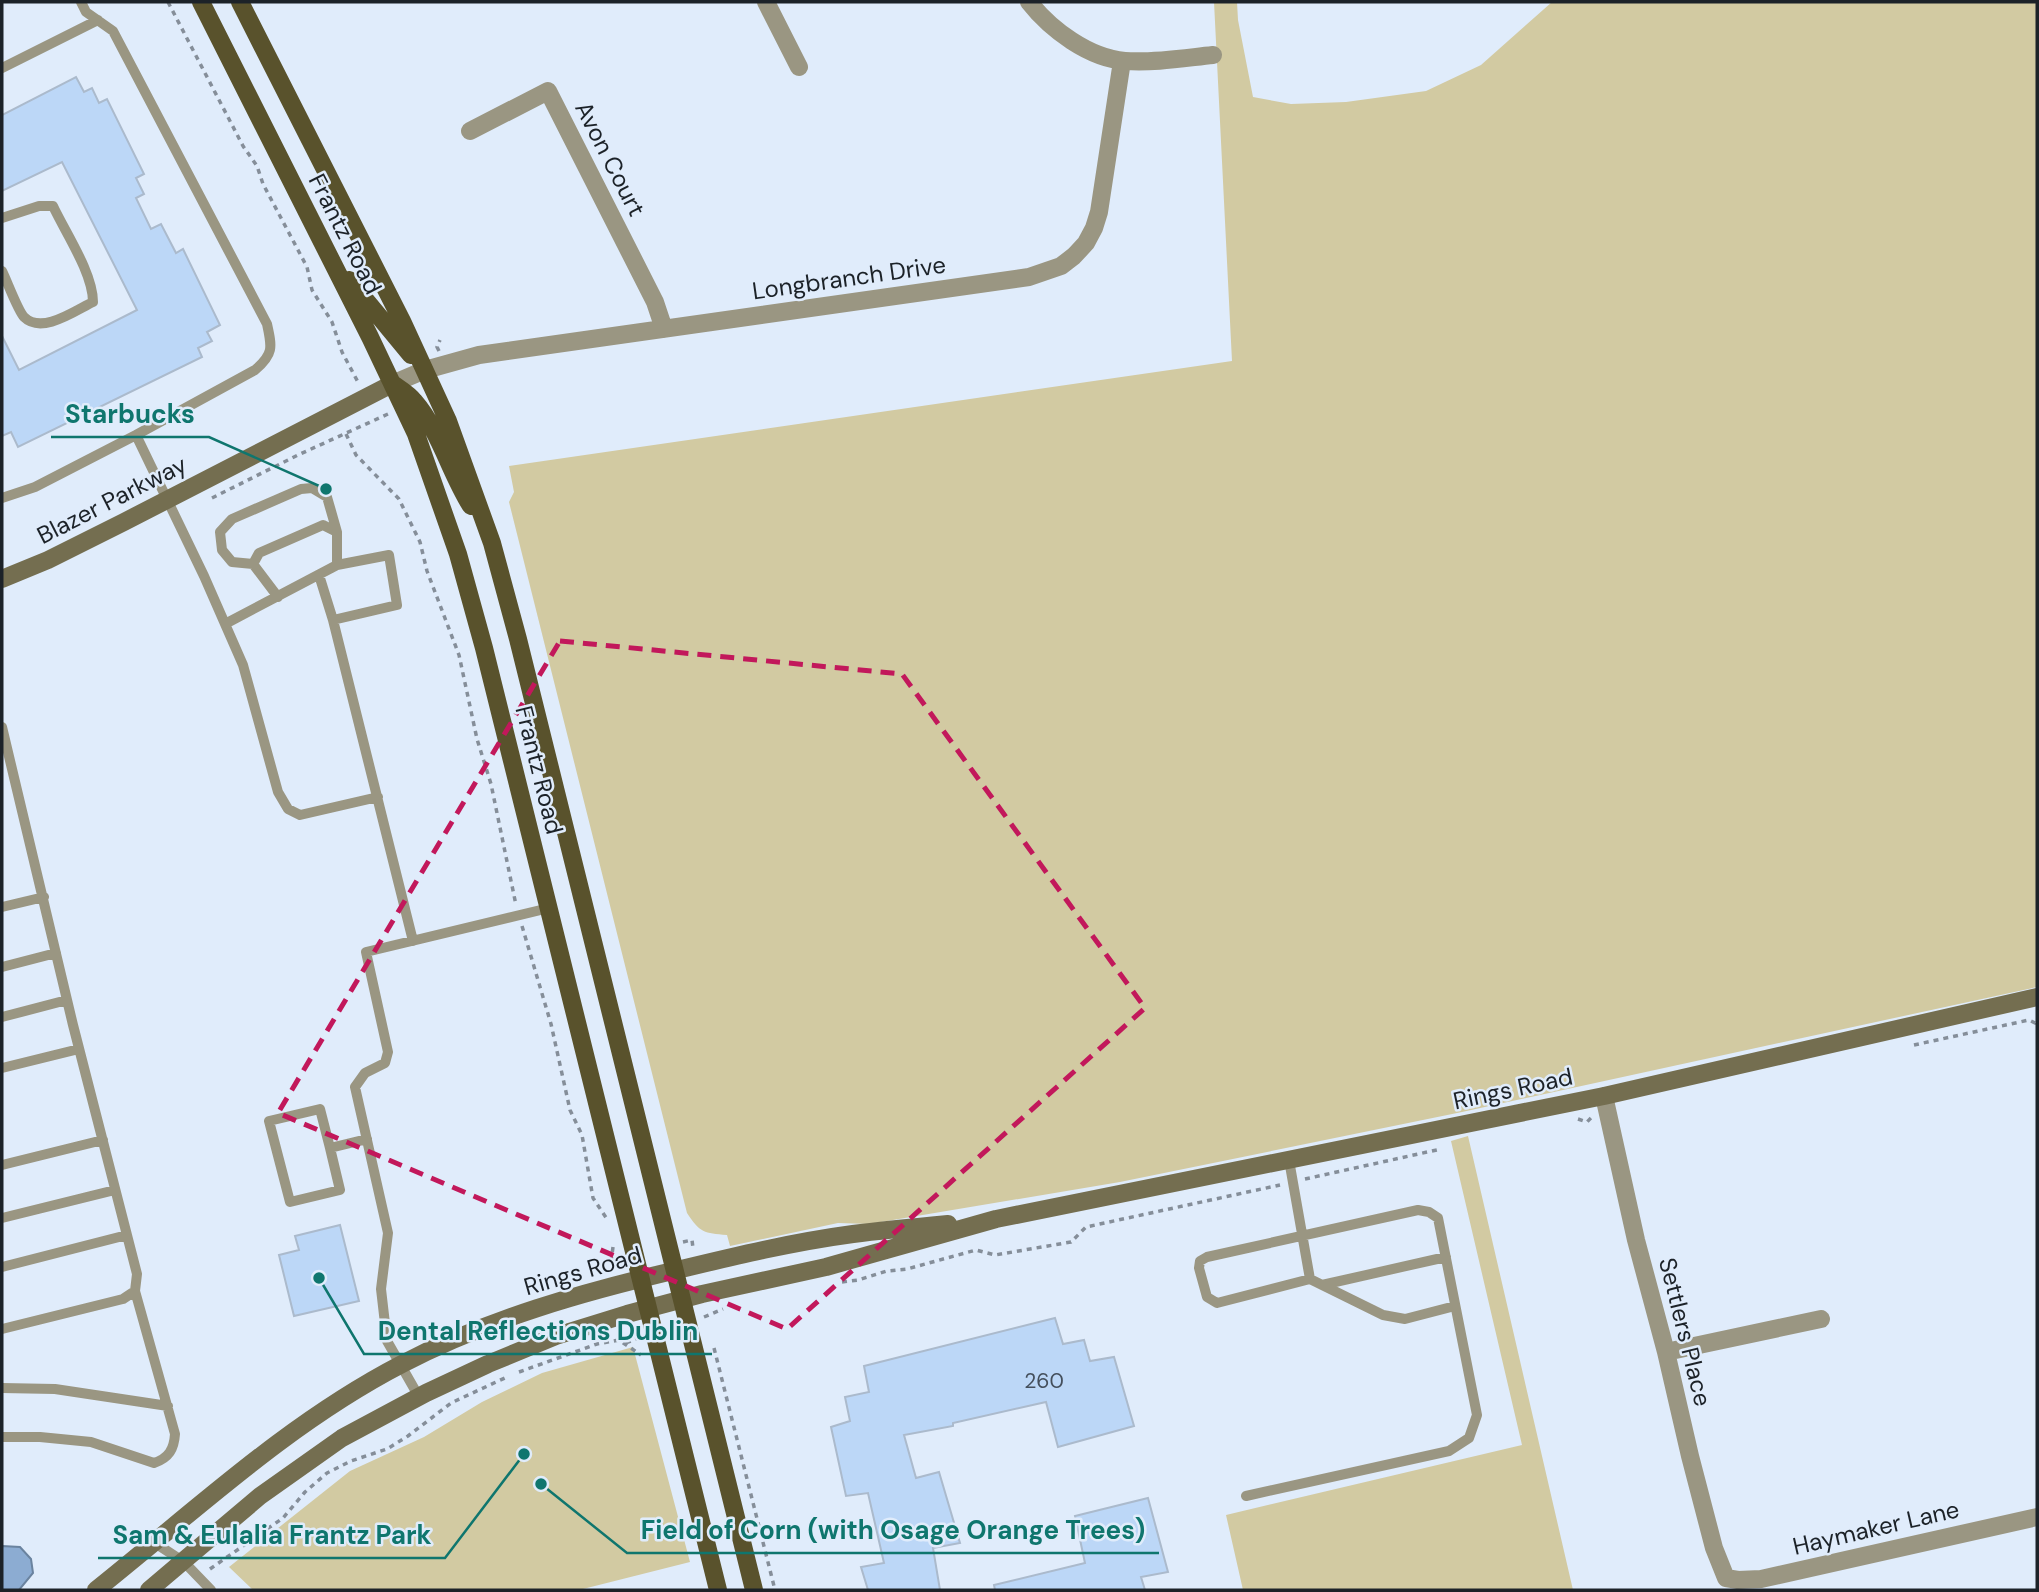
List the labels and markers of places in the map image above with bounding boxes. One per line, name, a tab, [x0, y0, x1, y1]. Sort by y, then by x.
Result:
callout: Starbucks	[51, 390, 209, 437]
callout: Dental Reflections Dublin	[364, 1307, 712, 1354]
callout: Field of Corn (with Osage Orange Trees)	[627, 1506, 1159, 1553]
callout: Sam & Eulalia Frantz Park	[98, 1511, 445, 1558]

